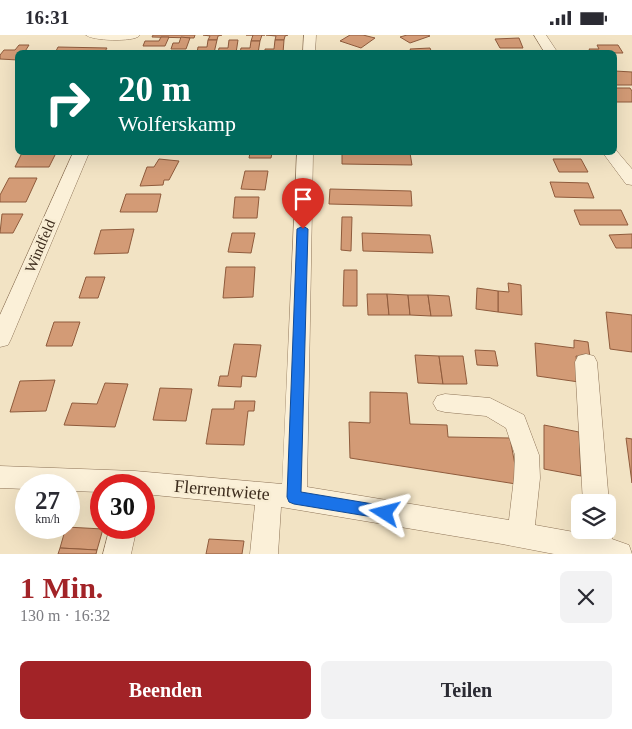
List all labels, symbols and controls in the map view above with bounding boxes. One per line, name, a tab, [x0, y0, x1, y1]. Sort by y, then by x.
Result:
text: 16:31	[25, 7, 69, 28]
icon: right	[35, 70, 100, 135]
text: 20 m	[118, 70, 191, 109]
text: Wolferskamp	[118, 111, 236, 136]
pin	[282, 178, 324, 229]
icon: arrive	[289, 185, 317, 213]
street label: Windfeld	[22, 217, 59, 275]
speed limit sign: 30	[90, 474, 155, 539]
street label: Flerrentwiete	[173, 476, 271, 504]
position arrow	[358, 486, 410, 538]
text: 27	[35, 487, 60, 514]
map controls	[571, 494, 616, 539]
button: layers	[571, 494, 616, 539]
text: km/h	[35, 512, 60, 526]
text: 1 Min.	[20, 571, 103, 604]
button: close	[560, 571, 612, 623]
text: 130 m · 16:32	[20, 607, 110, 624]
button: Beenden	[20, 661, 311, 719]
button: Teilen	[321, 661, 612, 719]

